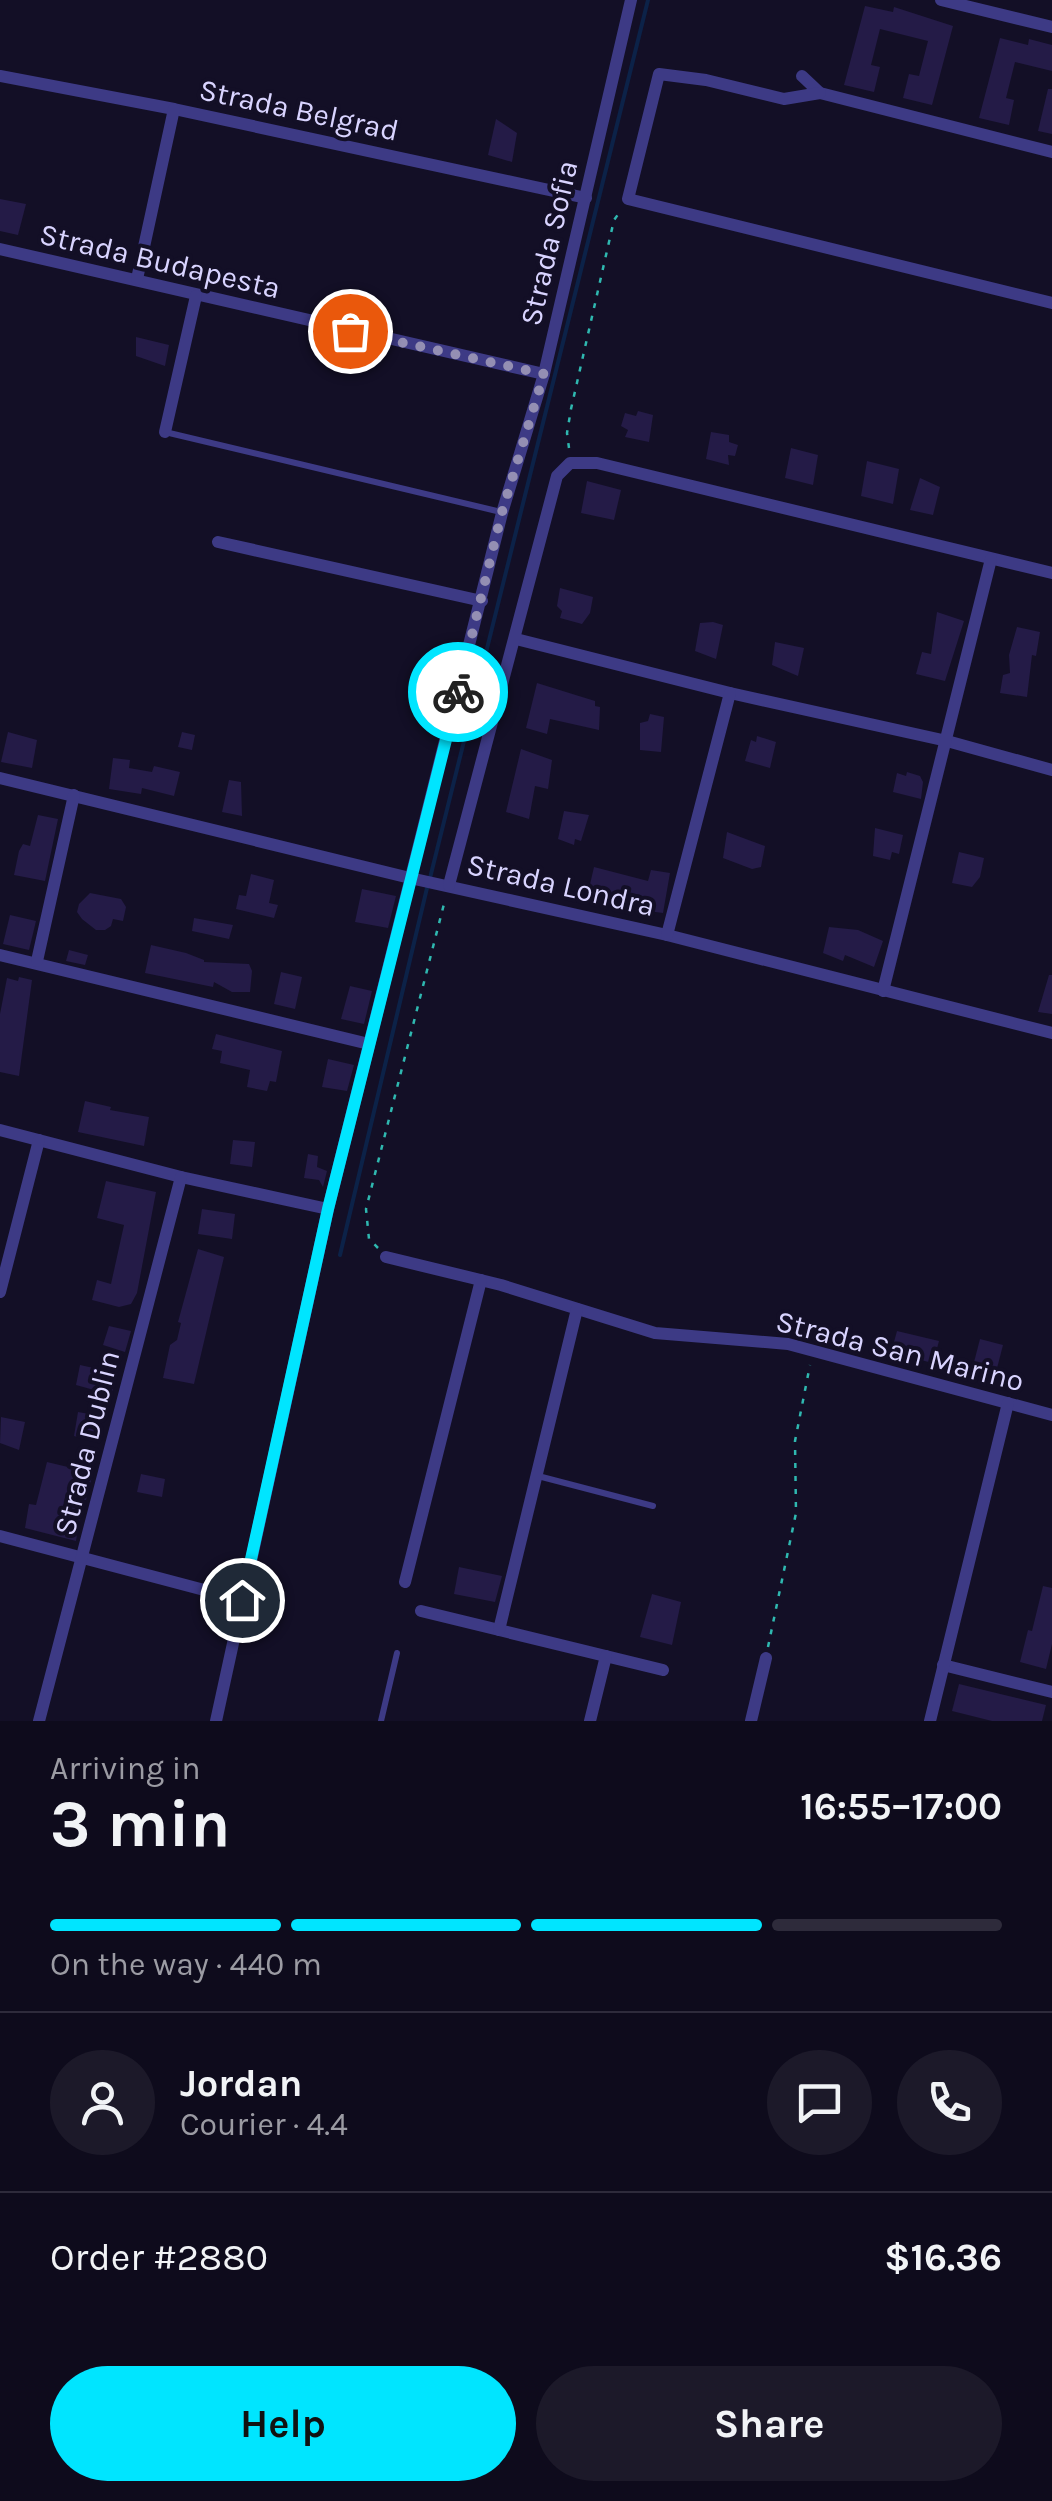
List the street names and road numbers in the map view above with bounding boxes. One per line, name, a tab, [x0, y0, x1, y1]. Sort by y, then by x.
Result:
street label: Strada Belgrad	[196, 71, 402, 149]
street label: Strada Sofia	[513, 157, 585, 329]
street label: Strada Budapesta	[36, 216, 284, 306]
street label: Strada Londra	[463, 846, 659, 924]
street label: Strada San Marino	[772, 1303, 1028, 1399]
street label: Strada Dublin	[47, 1347, 127, 1539]

